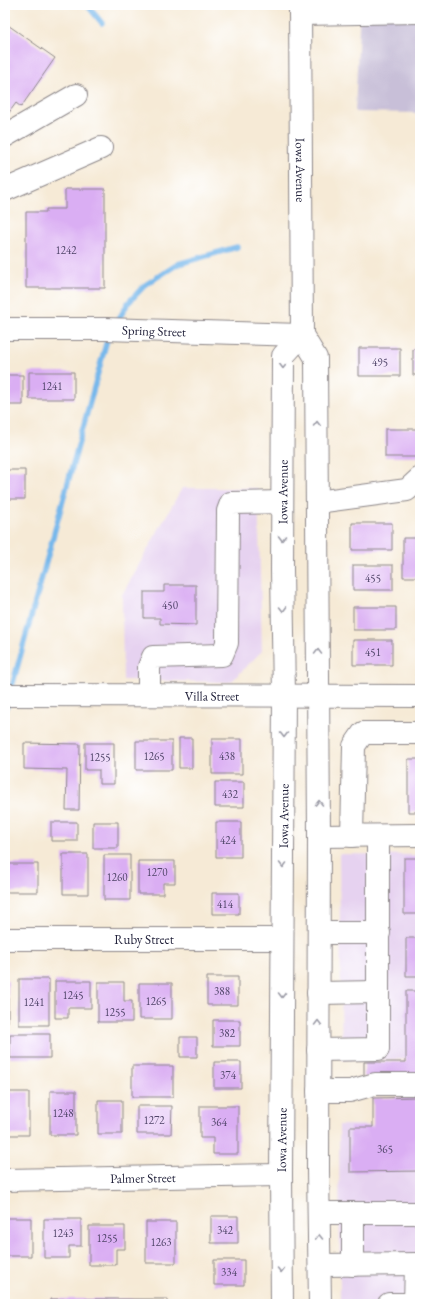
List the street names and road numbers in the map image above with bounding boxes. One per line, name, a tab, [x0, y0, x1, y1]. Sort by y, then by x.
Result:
street label: Iowa Avenue	[292, 138, 309, 202]
street label: Spring Street	[122, 322, 186, 340]
street label: Iowa Avenue	[274, 460, 292, 524]
street label: Villa Street	[185, 687, 239, 705]
street label: Iowa Avenue	[275, 784, 292, 848]
street label: Ruby Street	[114, 931, 174, 948]
street label: Iowa Avenue	[273, 1108, 290, 1172]
street label: Palmer Street	[110, 1169, 176, 1187]

